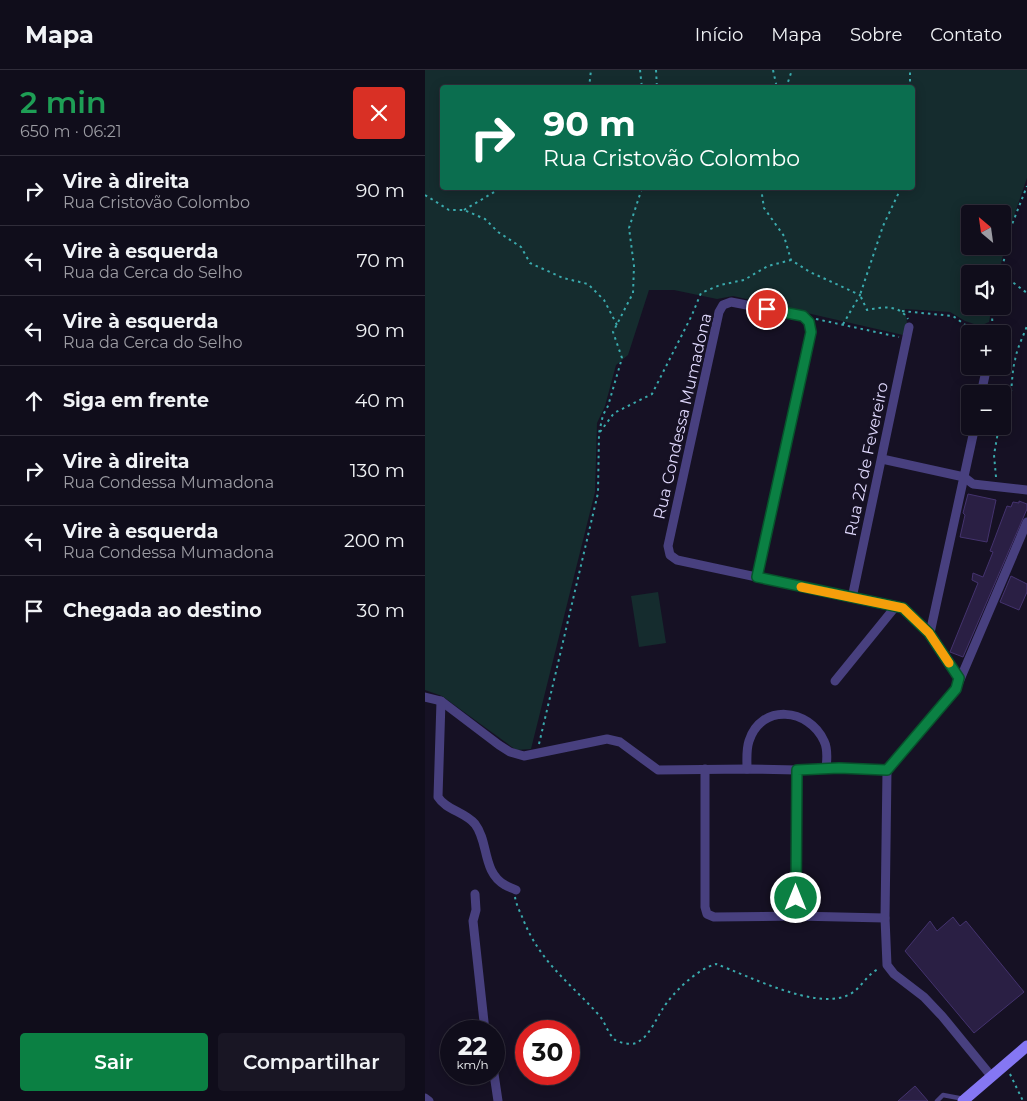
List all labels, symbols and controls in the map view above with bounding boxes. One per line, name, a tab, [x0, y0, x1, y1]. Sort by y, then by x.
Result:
text: Mapa	[25, 20, 94, 49]
text: Início	[695, 24, 743, 46]
text: Mapa	[771, 24, 822, 46]
text: Sobre	[850, 24, 902, 46]
text: Contato	[930, 24, 1002, 46]
text: 2 min	[20, 84, 107, 121]
button: close	[353, 87, 405, 139]
text: 90 m	[543, 102, 636, 145]
icon: right	[460, 105, 525, 170]
text: 650 m · 06:21	[20, 122, 122, 141]
text: Rua Cristovão Colombo	[543, 145, 800, 172]
text: Vire à direita	[63, 170, 190, 193]
icon: right	[20, 177, 48, 205]
text: 90 m	[356, 179, 405, 202]
text: Rua Cristovão Colombo	[63, 193, 250, 212]
north arrow	[961, 205, 1011, 255]
map controls	[961, 205, 1011, 435]
text: Vire à esquerda	[63, 240, 218, 263]
icon: left	[20, 247, 48, 275]
text: 70 m	[356, 249, 405, 272]
text: Rua da Cerca do Selho	[63, 263, 243, 282]
button: sound	[961, 265, 1011, 315]
pin	[746, 288, 788, 330]
icon: arrive	[753, 295, 781, 323]
text: Vire à esquerda	[63, 310, 218, 333]
street label: Rua Condessa Mumadona	[649, 311, 715, 521]
icon: left	[20, 317, 48, 345]
text: 90 m	[356, 319, 405, 342]
button: +	[961, 325, 1011, 375]
text: Rua da Cerca do Selho	[63, 333, 243, 352]
street label: Rua 22 de Fevereiro	[841, 380, 892, 538]
button: −	[961, 385, 1011, 435]
icon: ahead	[20, 387, 48, 415]
text: Siga em frente	[63, 389, 209, 412]
text: 40 m	[355, 389, 405, 412]
text: Vire à direita	[63, 450, 190, 473]
icon: right	[20, 457, 48, 485]
text: 130 m	[350, 459, 405, 482]
text: Rua Condessa Mumadona	[63, 473, 274, 492]
text: Vire à esquerda	[63, 520, 218, 543]
icon: left	[20, 527, 48, 555]
text: 200 m	[344, 529, 405, 552]
text: Rua Condessa Mumadona	[63, 543, 274, 562]
icon: arrive	[20, 597, 48, 625]
text: Chegada ao destino	[63, 599, 262, 622]
text: 30 m	[357, 599, 405, 622]
position arrow	[769, 871, 821, 923]
speed limit sign: 30	[515, 1020, 580, 1085]
text: 22	[458, 1031, 487, 1061]
button: Sair	[20, 1033, 208, 1091]
button: Compartilhar	[218, 1033, 405, 1091]
text: km/h	[456, 1057, 489, 1072]

